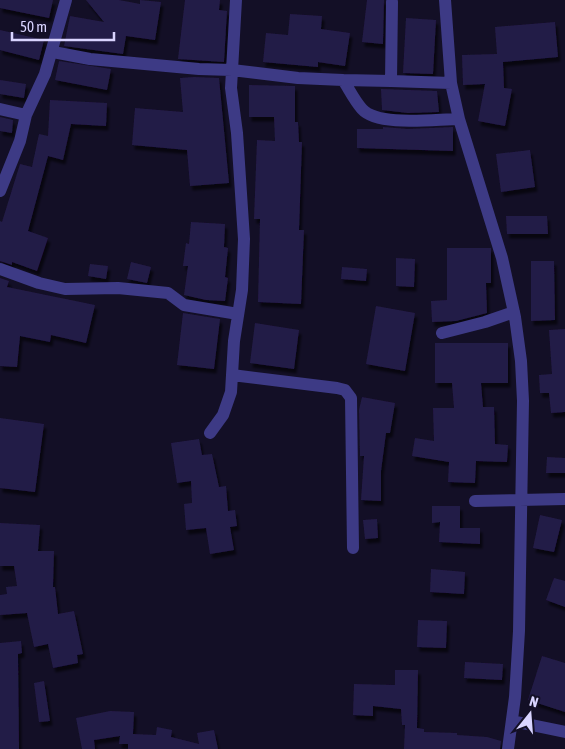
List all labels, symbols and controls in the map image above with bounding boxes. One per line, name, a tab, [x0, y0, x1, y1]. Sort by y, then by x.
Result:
scale bar	[12, 10, 115, 42]
text: 50 m	[20, 18, 47, 35]
north arrow	[505, 689, 555, 739]
text: N	[528, 693, 540, 710]

